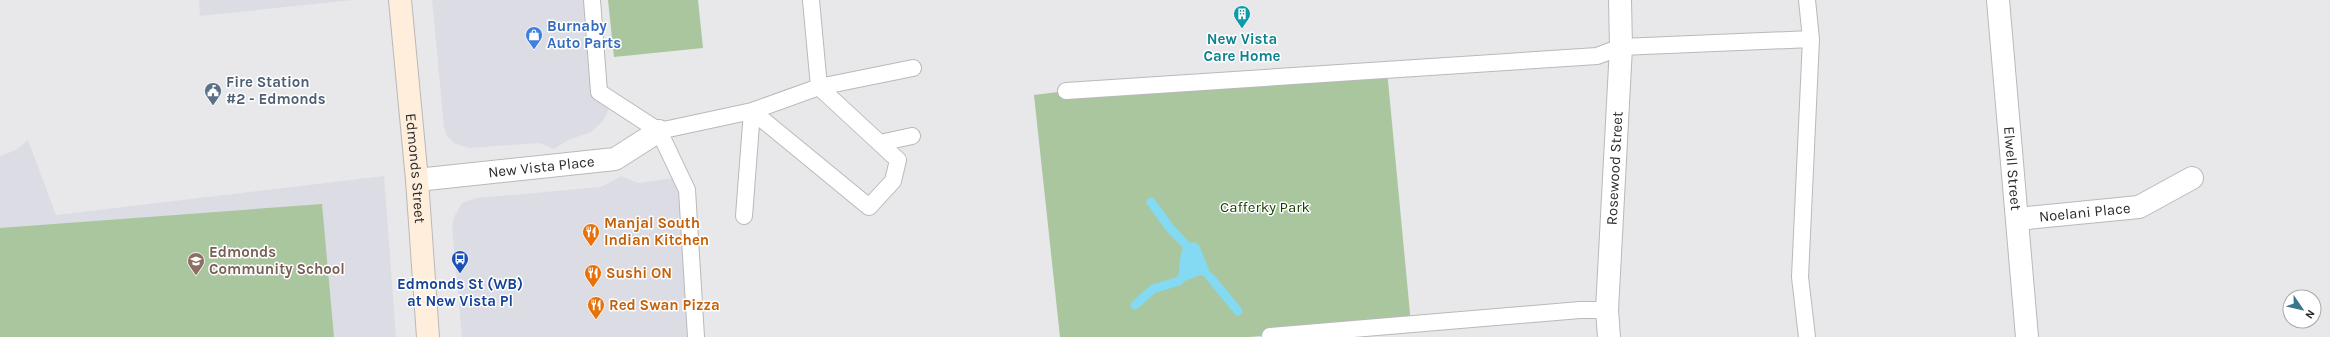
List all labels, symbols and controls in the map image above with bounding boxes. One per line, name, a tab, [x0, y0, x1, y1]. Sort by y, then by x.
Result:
building icon: New Vista Care Home	[1232, 4, 1252, 29]
place label: Burnaby Auto Parts	[547, 17, 621, 52]
shop icon: Burnaby Auto Parts	[524, 25, 544, 50]
place label: New Vista Care Home	[1203, 30, 1281, 65]
place label: Fire Station #2 - Edmonds	[226, 73, 326, 108]
public building icon: Fire Station #2 - Edmonds	[203, 81, 223, 106]
street label: Rosewood Street	[1603, 111, 1627, 226]
street label: Edmonds Street	[402, 113, 429, 224]
street label: Elwell Street	[2000, 126, 2025, 212]
street label: New Vista Place	[487, 152, 595, 181]
park label: Cafferky Park	[1220, 198, 1310, 216]
street label: Noelani Place	[2038, 199, 2131, 226]
place label: Manjal South Indian Kitchen	[604, 214, 709, 249]
restaurant icon: Manjal South Indian Kitchen	[581, 222, 601, 247]
place label: Edmonds Community School	[209, 243, 345, 278]
bus stop icon: Edmonds St (WB) at New Vista Pl	[450, 249, 470, 274]
school or university icon: Edmonds Community School	[186, 251, 206, 276]
restaurant icon: Sushi ON	[583, 263, 603, 288]
place label: Sushi ON	[606, 264, 672, 282]
place label: Edmonds St (WB) at New Vista Pl	[397, 275, 523, 310]
north arrow	[2282, 289, 2322, 329]
restaurant icon: Red Swan Pizza	[586, 295, 606, 320]
place label: Red Swan Pizza	[609, 296, 720, 314]
text: N	[2302, 307, 2317, 321]

